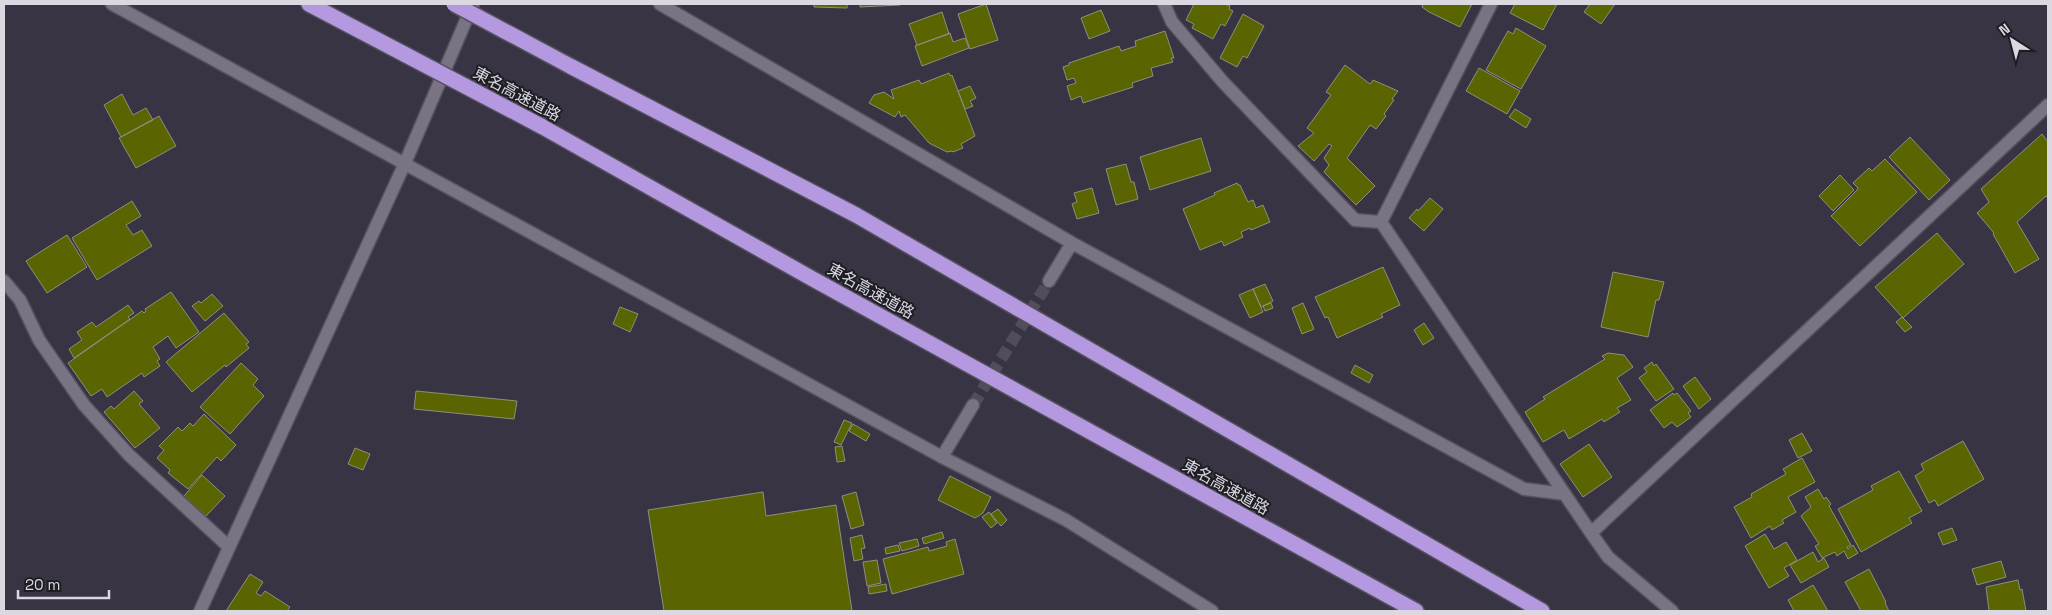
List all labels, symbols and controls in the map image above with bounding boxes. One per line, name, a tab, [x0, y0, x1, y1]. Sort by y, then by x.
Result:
north arrow	[1987, 15, 2037, 65]
text: N	[1995, 19, 2013, 40]
street label: 東名高速道路	[470, 62, 564, 126]
street label: 東名高速道路	[824, 259, 918, 323]
street label: 東名高速道路	[1179, 455, 1273, 519]
scale bar	[18, 568, 109, 600]
text: 20 m	[25, 575, 60, 594]

